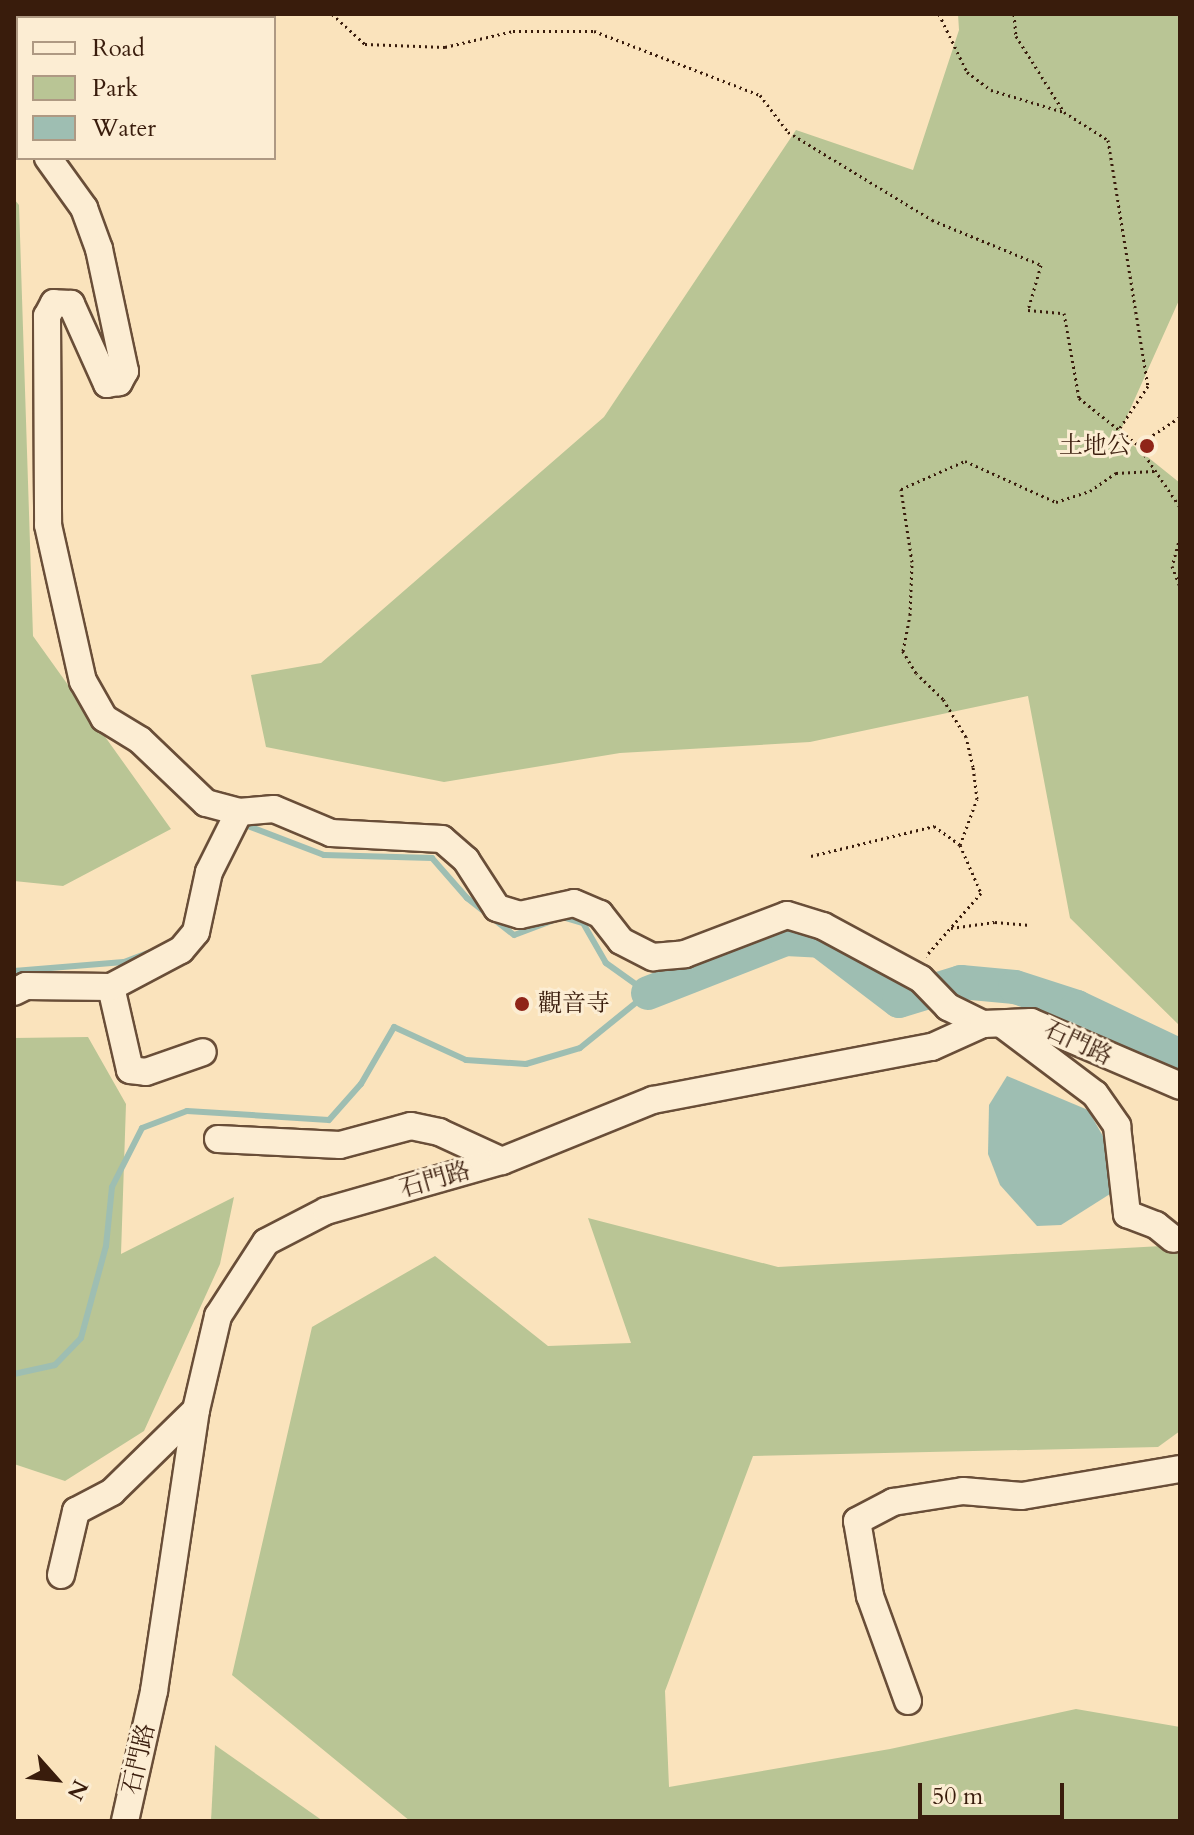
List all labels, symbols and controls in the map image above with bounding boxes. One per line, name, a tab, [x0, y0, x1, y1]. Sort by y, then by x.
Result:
legend	[16, 16, 276, 160]
text: Road	[92, 32, 145, 65]
text: Park	[92, 72, 138, 105]
text: Water	[92, 112, 156, 145]
place label: 土地公	[1059, 432, 1131, 460]
marker: 土地公	[1138, 437, 1156, 455]
place label: 觀音寺	[538, 990, 610, 1018]
marker: 觀音寺	[513, 995, 531, 1013]
street label: 石門路	[1039, 1015, 1117, 1071]
street label: 石門路	[396, 1156, 474, 1204]
street label: 石門路	[117, 1721, 161, 1797]
north arrow	[16, 1739, 96, 1819]
scale bar	[922, 1767, 1068, 1817]
text: N	[60, 1775, 95, 1805]
text: 50 m	[932, 1780, 983, 1813]

